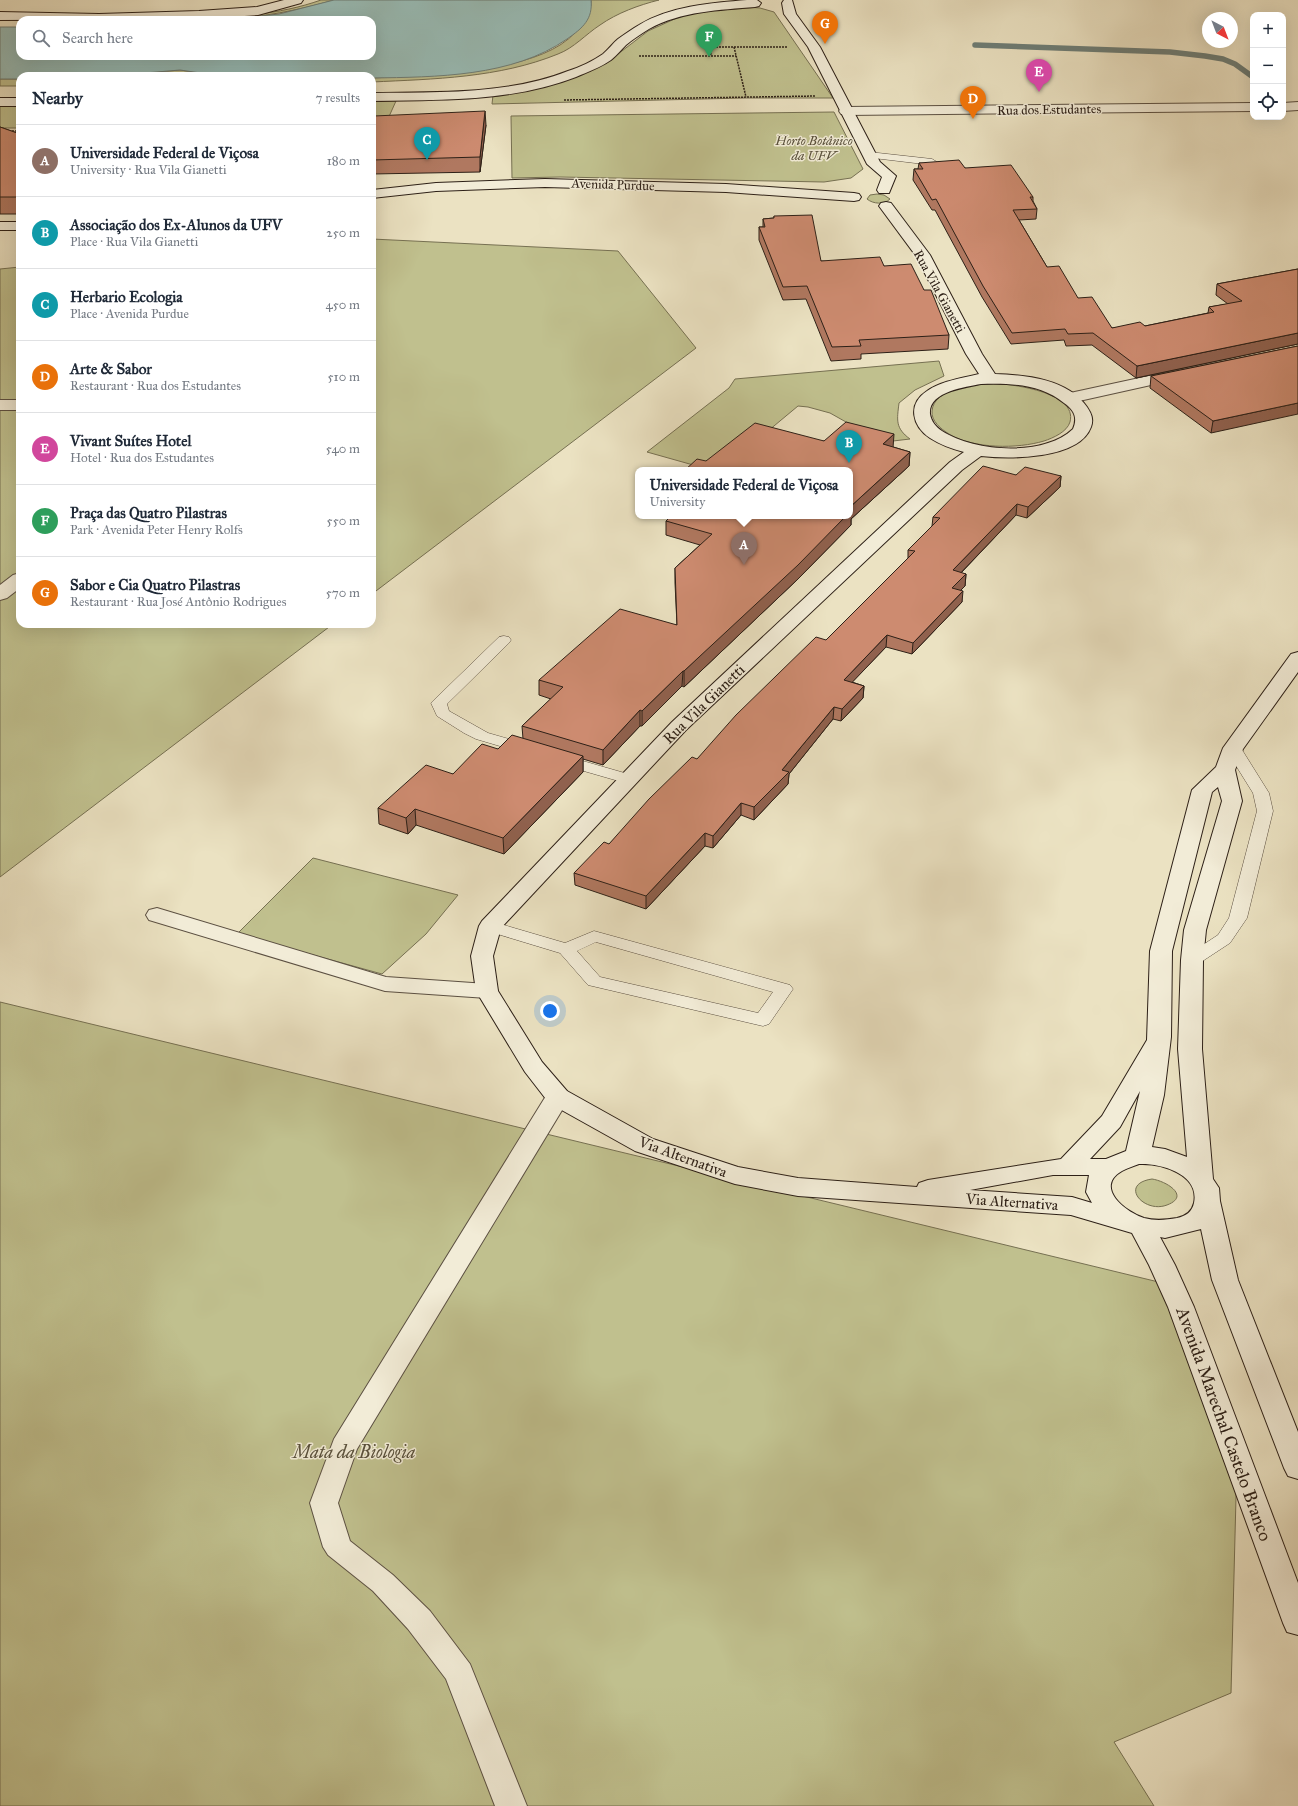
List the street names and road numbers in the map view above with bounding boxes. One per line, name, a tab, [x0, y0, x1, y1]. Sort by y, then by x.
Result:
street label: Rua dos Estudantes	[997, 101, 1102, 119]
street label: Avenida Purdue	[570, 176, 655, 194]
street label: Rua Vila Gianetti	[910, 247, 969, 336]
street label: Rua Vila Gianetti	[659, 660, 749, 748]
street label: Via Alternativa	[635, 1132, 730, 1182]
street label: Via Alternativa	[964, 1190, 1059, 1214]
street label: Avenida Marechal Castelo Branco	[1171, 1303, 1277, 1544]

